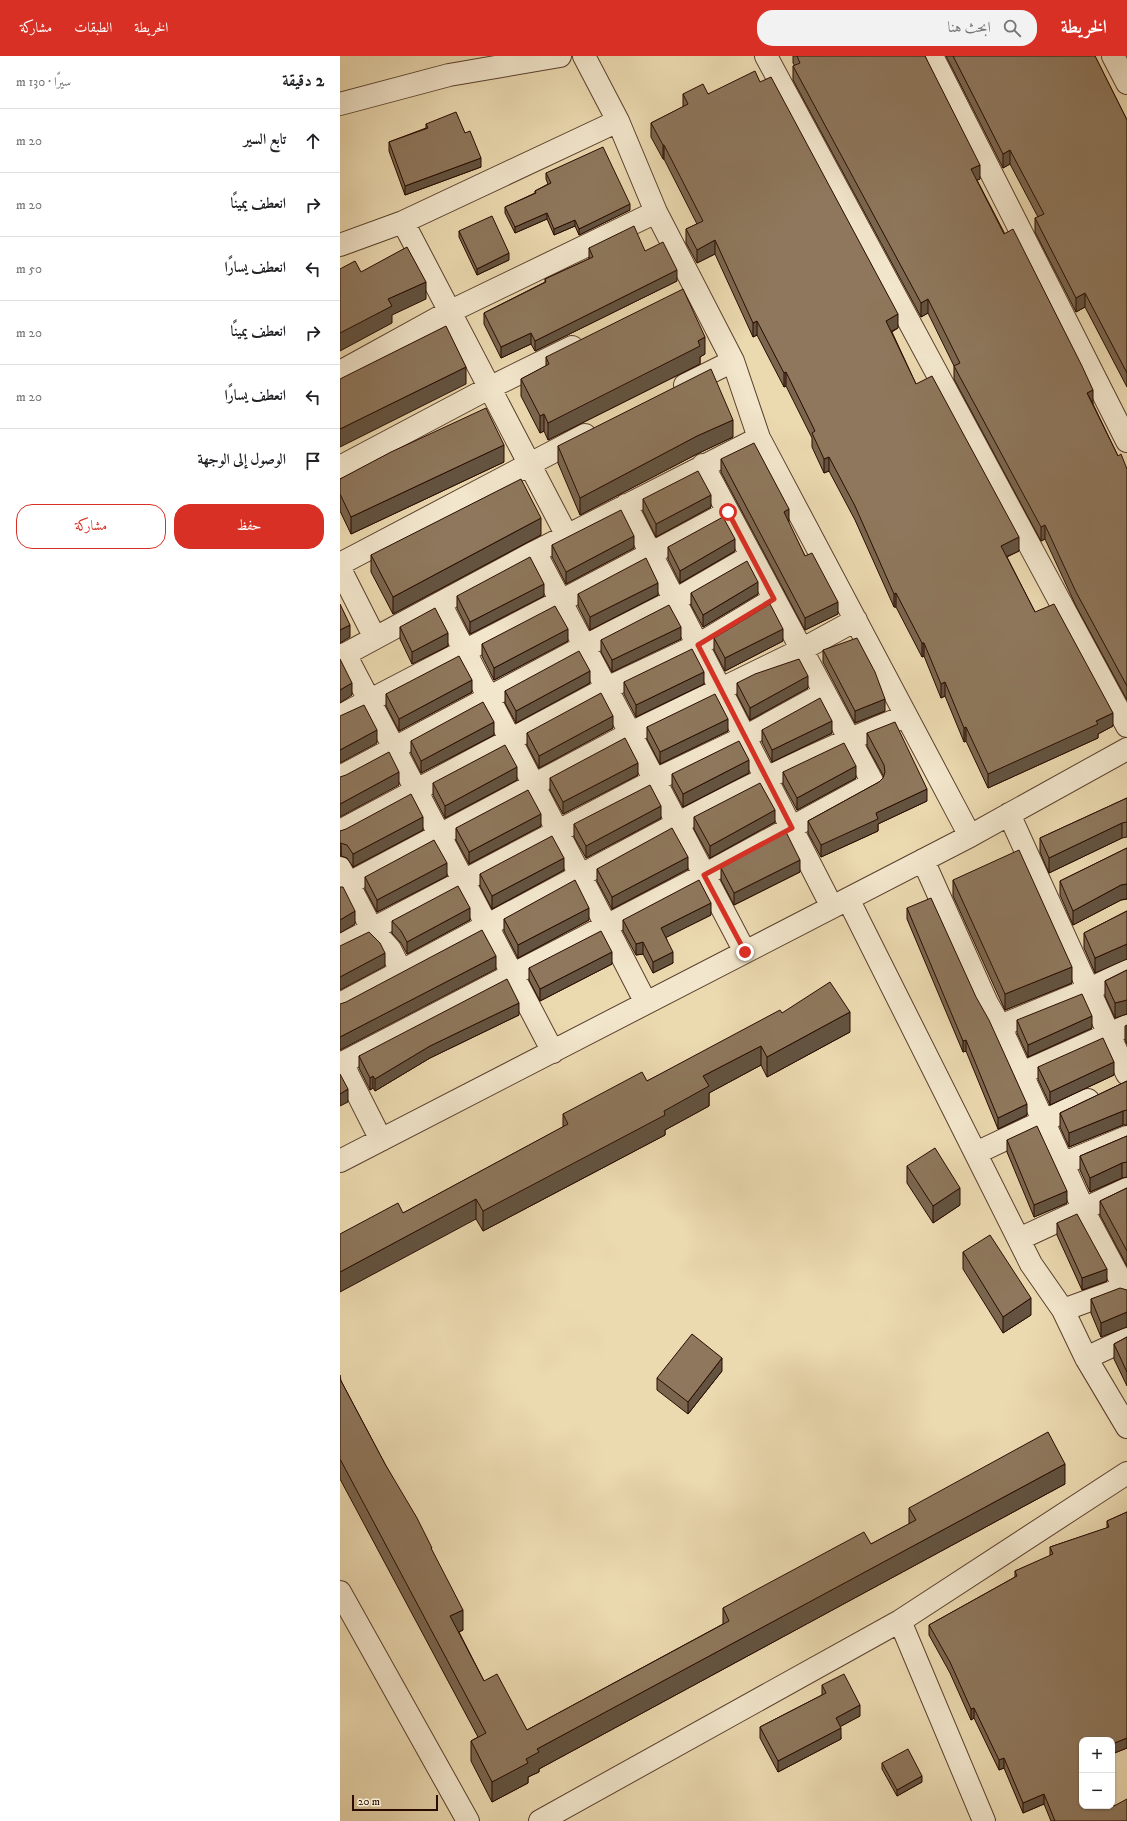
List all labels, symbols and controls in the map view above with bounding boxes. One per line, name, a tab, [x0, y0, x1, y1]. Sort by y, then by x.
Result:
search box	[757, 10, 1037, 46]
text: الخريطة	[1061, 16, 1107, 39]
icon: search	[1001, 17, 1023, 39]
text: ابحث هنا	[948, 18, 991, 37]
text: مشاركة	[20, 19, 52, 37]
text: الطبقات	[74, 19, 112, 37]
text: الخريطة	[134, 19, 168, 37]
text: 2 دقيقة	[282, 70, 324, 92]
text: سيرًا · 130 m	[16, 74, 71, 90]
text: تابع السير	[244, 130, 286, 149]
icon: ahead	[302, 130, 324, 152]
text: 20 m	[16, 133, 42, 149]
text: انعطف يمينًا	[231, 194, 286, 213]
icon: right	[302, 194, 324, 216]
text: 20 m	[16, 197, 42, 213]
text: انعطف يسارًا	[225, 258, 286, 277]
icon: left	[302, 258, 324, 280]
text: 50 m	[16, 261, 42, 277]
text: انعطف يمينًا	[231, 322, 286, 341]
icon: right	[302, 322, 324, 344]
text: 20 m	[16, 325, 42, 341]
text: انعطف يسارًا	[225, 386, 286, 405]
icon: left	[302, 386, 324, 408]
text: 20 m	[16, 389, 42, 405]
text: الوصول إلى الوجهة	[197, 450, 286, 469]
icon: arrive	[302, 450, 324, 472]
route start	[719, 503, 737, 521]
button: مشاركة	[16, 504, 166, 549]
button: حفظ	[174, 504, 324, 549]
route end	[736, 943, 754, 961]
map controls	[1079, 1737, 1115, 1809]
button: +	[1079, 1737, 1115, 1773]
button: −	[1079, 1773, 1115, 1809]
scale bar	[352, 1793, 438, 1812]
text: 20 m	[358, 1795, 380, 1809]

